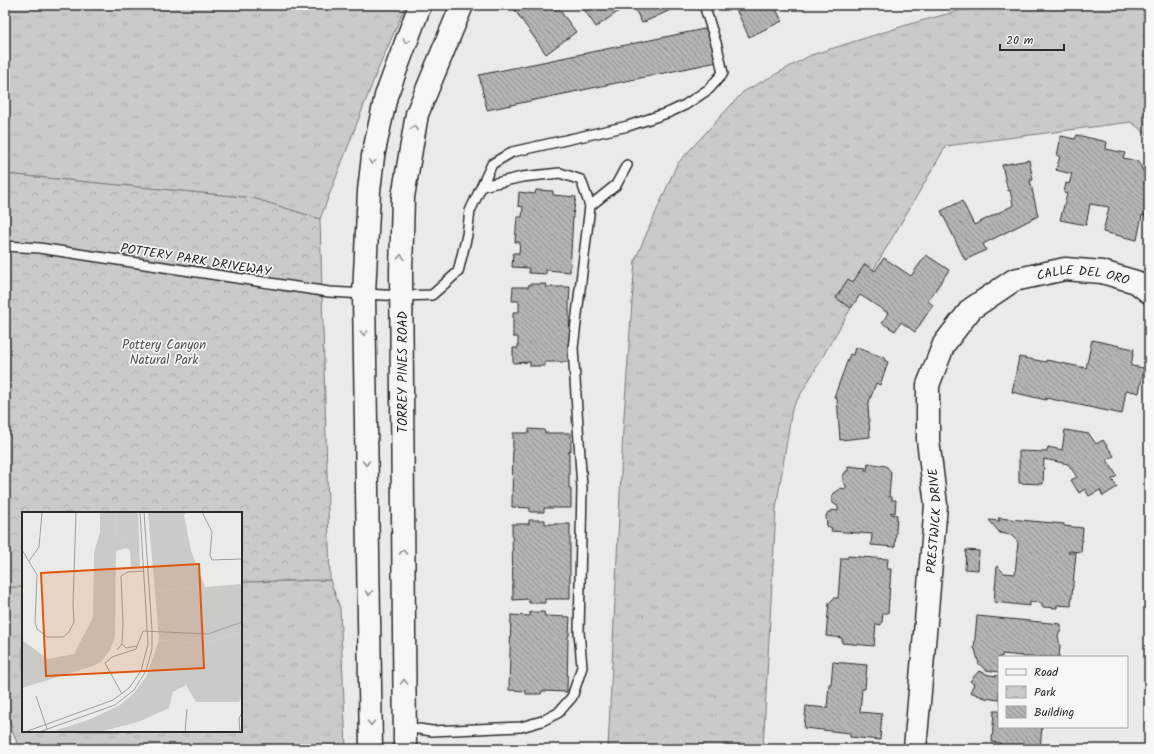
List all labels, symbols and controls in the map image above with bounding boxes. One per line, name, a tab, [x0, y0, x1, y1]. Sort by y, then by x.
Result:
scale bar	[1000, 26, 1064, 52]
text: 20 m	[1006, 31, 1034, 50]
one-way arrow	[403, 38, 411, 45]
one-way arrow	[410, 125, 418, 131]
one-way arrow	[368, 159, 377, 165]
street label: POTTERY PARK DRIVEWAY	[119, 238, 273, 283]
one-way arrow	[397, 254, 405, 260]
street label: CALLE DEL ORO	[1035, 260, 1132, 292]
street label: TORREY PINES ROAD	[393, 311, 414, 433]
one-way arrow	[360, 330, 368, 336]
park label: Pottery Canyon Natural Park	[122, 335, 206, 371]
one-way arrow	[362, 460, 371, 466]
street label: PRESTWICK DRIVE	[921, 467, 948, 574]
inset map	[22, 512, 242, 732]
one-way arrow	[399, 549, 407, 555]
one-way arrow	[364, 590, 373, 596]
legend	[998, 656, 1128, 728]
text: Road	[1034, 663, 1059, 682]
one-way arrow	[400, 679, 408, 685]
text: Park	[1034, 683, 1056, 702]
text: Building	[1034, 703, 1074, 722]
one-way arrow	[366, 720, 375, 726]

